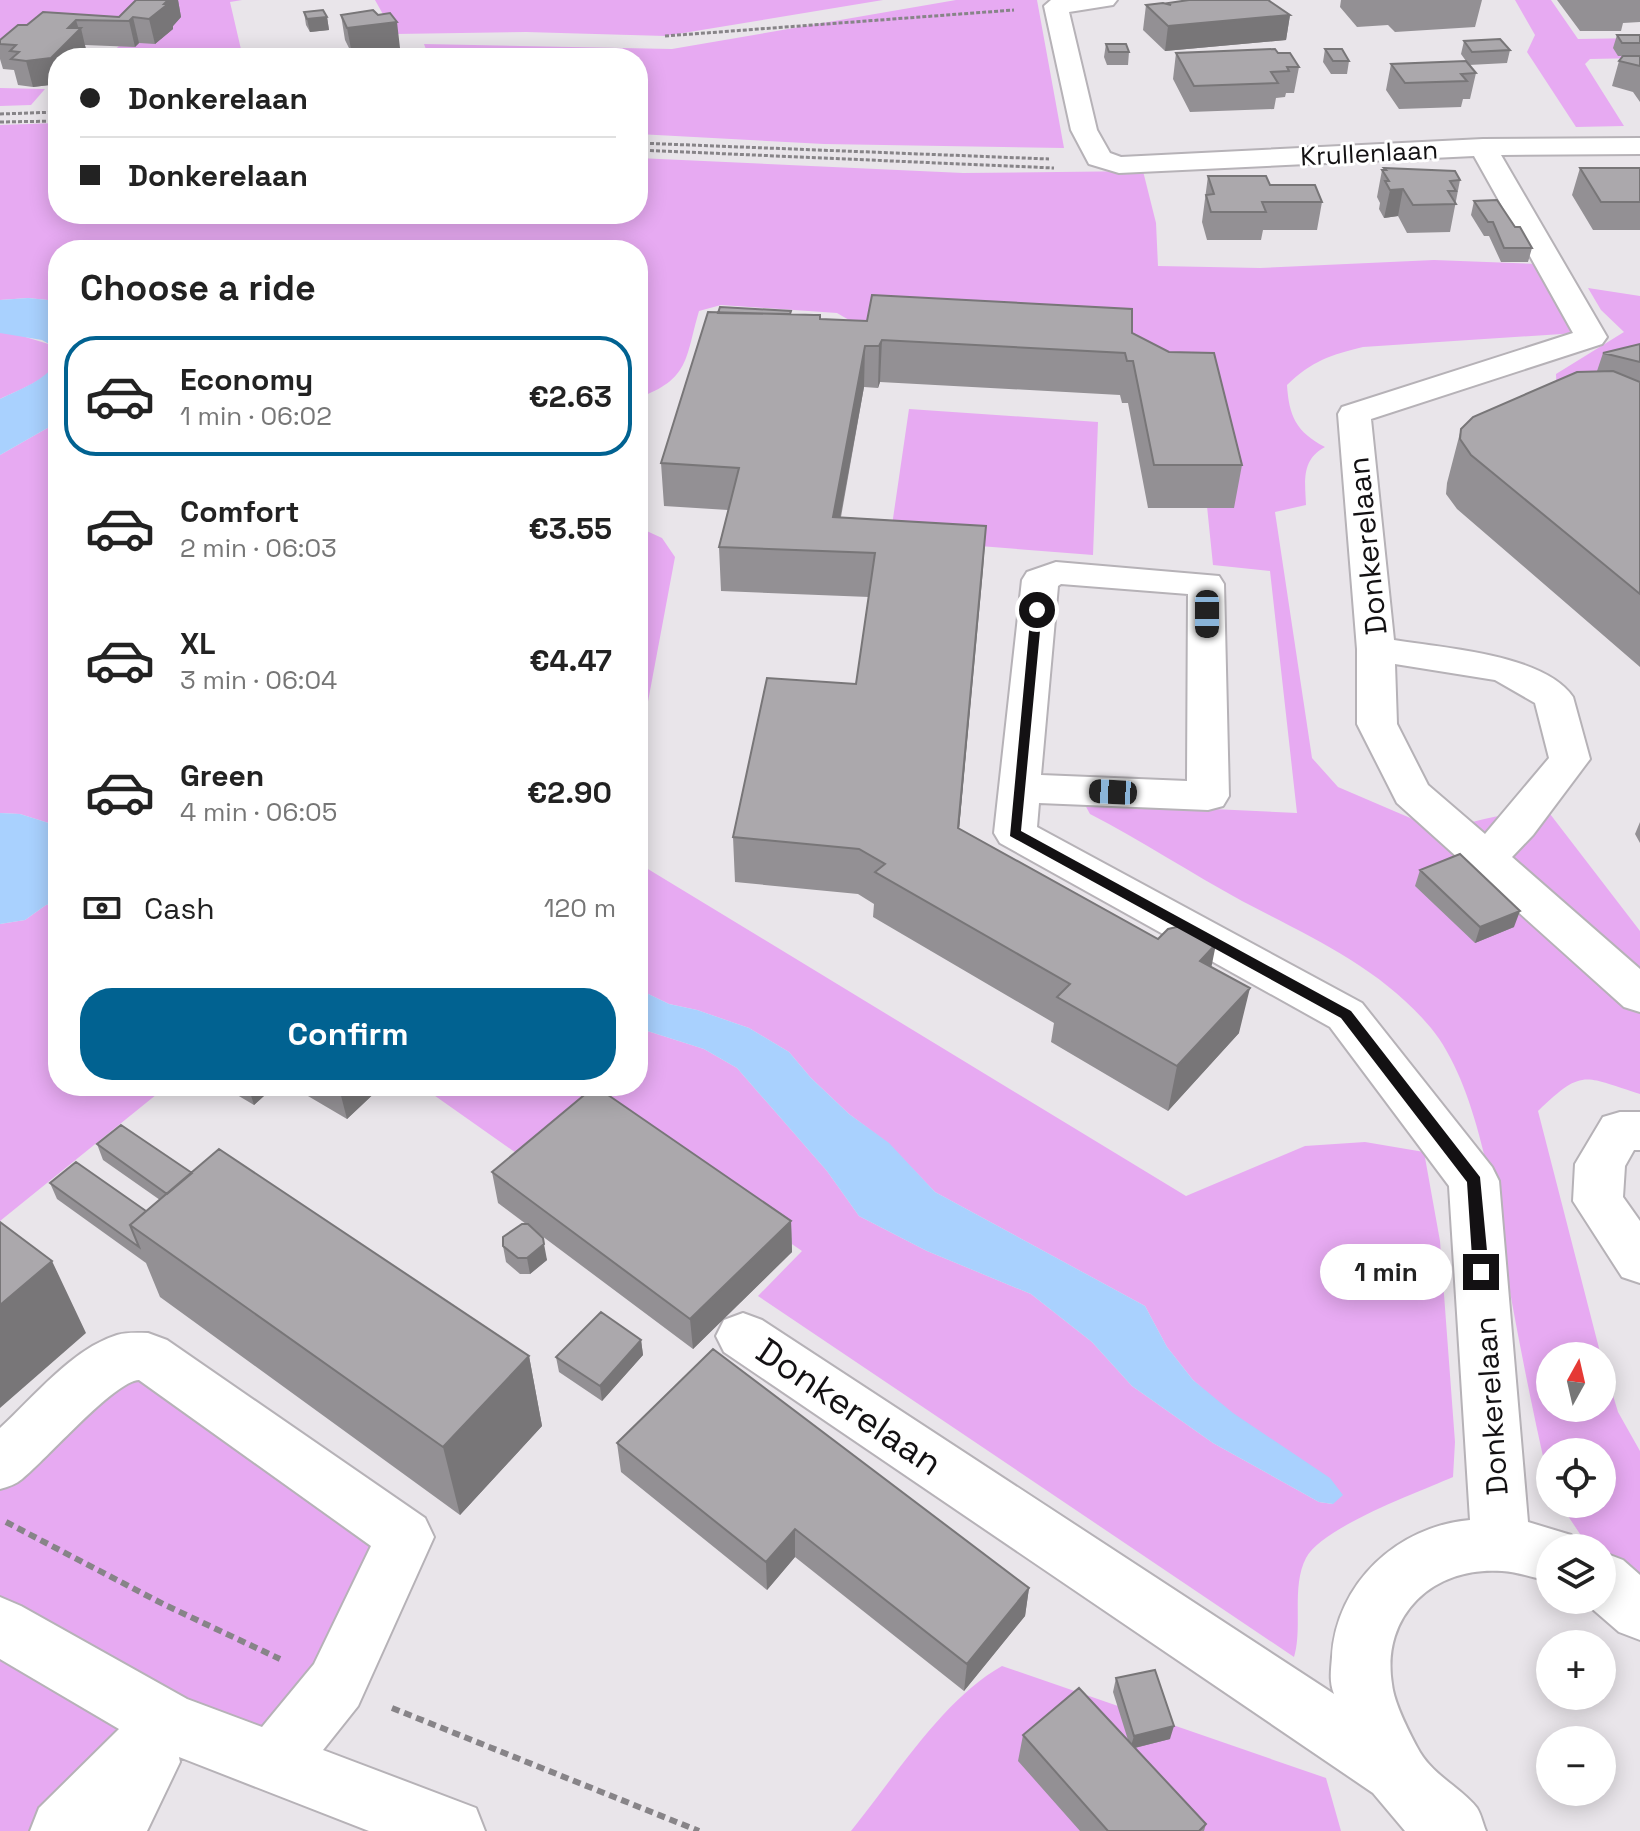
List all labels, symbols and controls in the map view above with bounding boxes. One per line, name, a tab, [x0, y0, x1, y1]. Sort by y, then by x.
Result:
text: Donkerelaan	[128, 79, 308, 118]
street label: Krullenlaan	[1299, 132, 1439, 174]
text: Donkerelaan	[128, 156, 308, 195]
text: Choose a ride	[80, 265, 316, 311]
icon: car	[84, 360, 156, 432]
text: Economy	[180, 360, 313, 399]
text: €2.63	[528, 377, 612, 416]
text: 1 min · 06:02	[180, 399, 332, 433]
street label: Donkerelaan	[1338, 455, 1396, 637]
icon: car	[84, 492, 156, 564]
text: Comfort	[180, 492, 299, 531]
text: €3.55	[528, 509, 612, 548]
text: 2 min · 06:03	[180, 531, 337, 565]
car	[1195, 590, 1219, 638]
route start	[1019, 592, 1055, 628]
icon: car	[84, 624, 156, 696]
text: XL	[180, 624, 216, 663]
text: €4.47	[529, 641, 612, 680]
text: 3 min · 06:04	[180, 663, 337, 697]
icon: car	[84, 756, 156, 828]
text: Green	[180, 756, 264, 795]
text: €2.90	[527, 773, 612, 812]
car	[1088, 779, 1138, 805]
text: 4 min · 06:05	[180, 795, 337, 829]
icon: cash	[80, 886, 124, 930]
text: Cash	[144, 889, 215, 928]
text: 120 m	[544, 891, 616, 925]
button: Confirm	[80, 988, 616, 1080]
callout: 1 min	[1321, 1244, 1453, 1300]
route end	[1463, 1254, 1499, 1290]
text: 1 min	[1354, 1255, 1418, 1289]
street label: Donkerelaan	[1465, 1316, 1517, 1496]
street label: Donkerelaan	[747, 1328, 951, 1486]
north arrow	[1536, 1342, 1616, 1422]
map controls	[1536, 1342, 1616, 1806]
button: locate	[1536, 1438, 1616, 1518]
button: layers	[1536, 1534, 1616, 1614]
button: +	[1536, 1630, 1616, 1710]
button: −	[1536, 1726, 1616, 1806]

